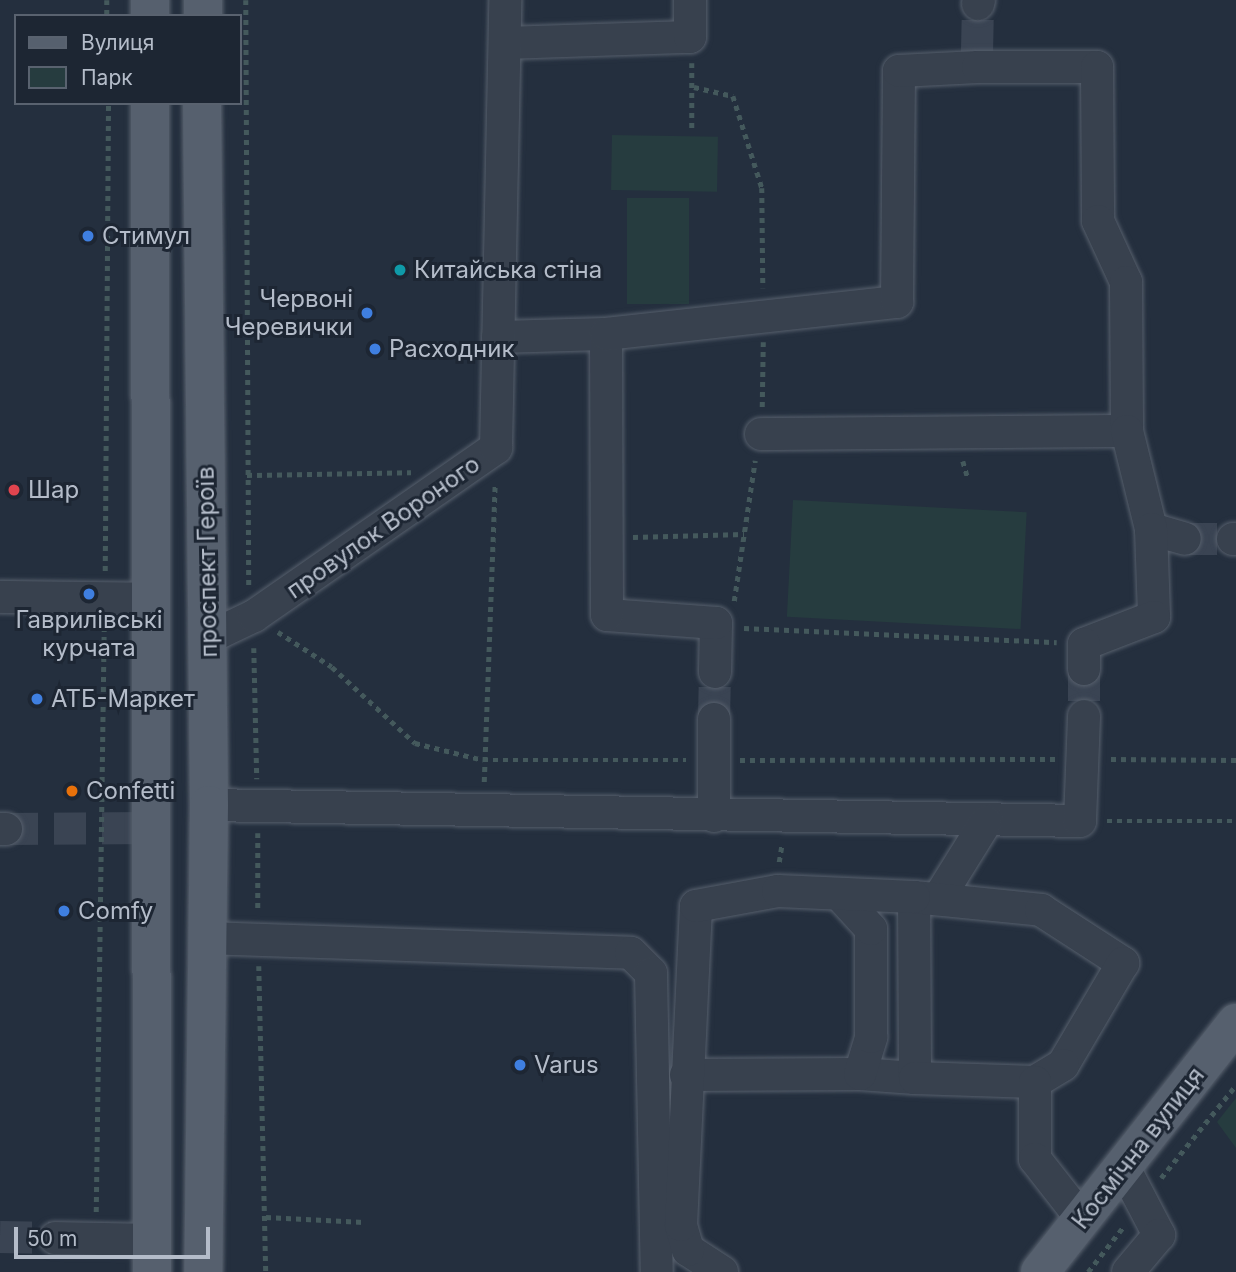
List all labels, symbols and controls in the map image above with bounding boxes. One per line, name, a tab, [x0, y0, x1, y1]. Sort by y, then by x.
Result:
legend	[14, 14, 242, 105]
text: Вулиця	[81, 30, 154, 55]
text: Парк	[81, 65, 133, 90]
place label: Стимул	[102, 222, 190, 250]
marker: Стимул	[80, 228, 96, 244]
place label: Китайська стіна	[414, 256, 602, 284]
marker: Китайська стіна	[392, 262, 408, 278]
place label: Червоні Черевички	[225, 285, 353, 341]
marker: Червоні Черевички	[359, 305, 375, 321]
place label: Расходник	[389, 335, 514, 363]
marker: Расходник	[367, 341, 383, 357]
street label: провулок Вороного	[281, 449, 485, 605]
street label: проспект Героїв	[191, 466, 223, 658]
place label: Шар	[28, 476, 79, 504]
marker: Шар	[6, 482, 22, 498]
marker: Гаврилівські курчата	[81, 586, 97, 602]
place label: Гаврилівські курчата	[15, 606, 163, 662]
place label: АТБ-Маркет	[51, 685, 195, 713]
marker: АТБ-Маркет	[29, 691, 45, 707]
place label: Confetti	[86, 777, 175, 805]
marker: Confetti	[64, 783, 80, 799]
place label: Comfy	[78, 897, 153, 925]
marker: Comfy	[56, 903, 72, 919]
place label: Varus	[534, 1051, 599, 1079]
marker: Varus	[512, 1057, 528, 1073]
street label: Космічна вулиця	[1066, 1061, 1210, 1235]
scale bar	[18, 1212, 214, 1256]
text: 50 m	[27, 1226, 77, 1251]

